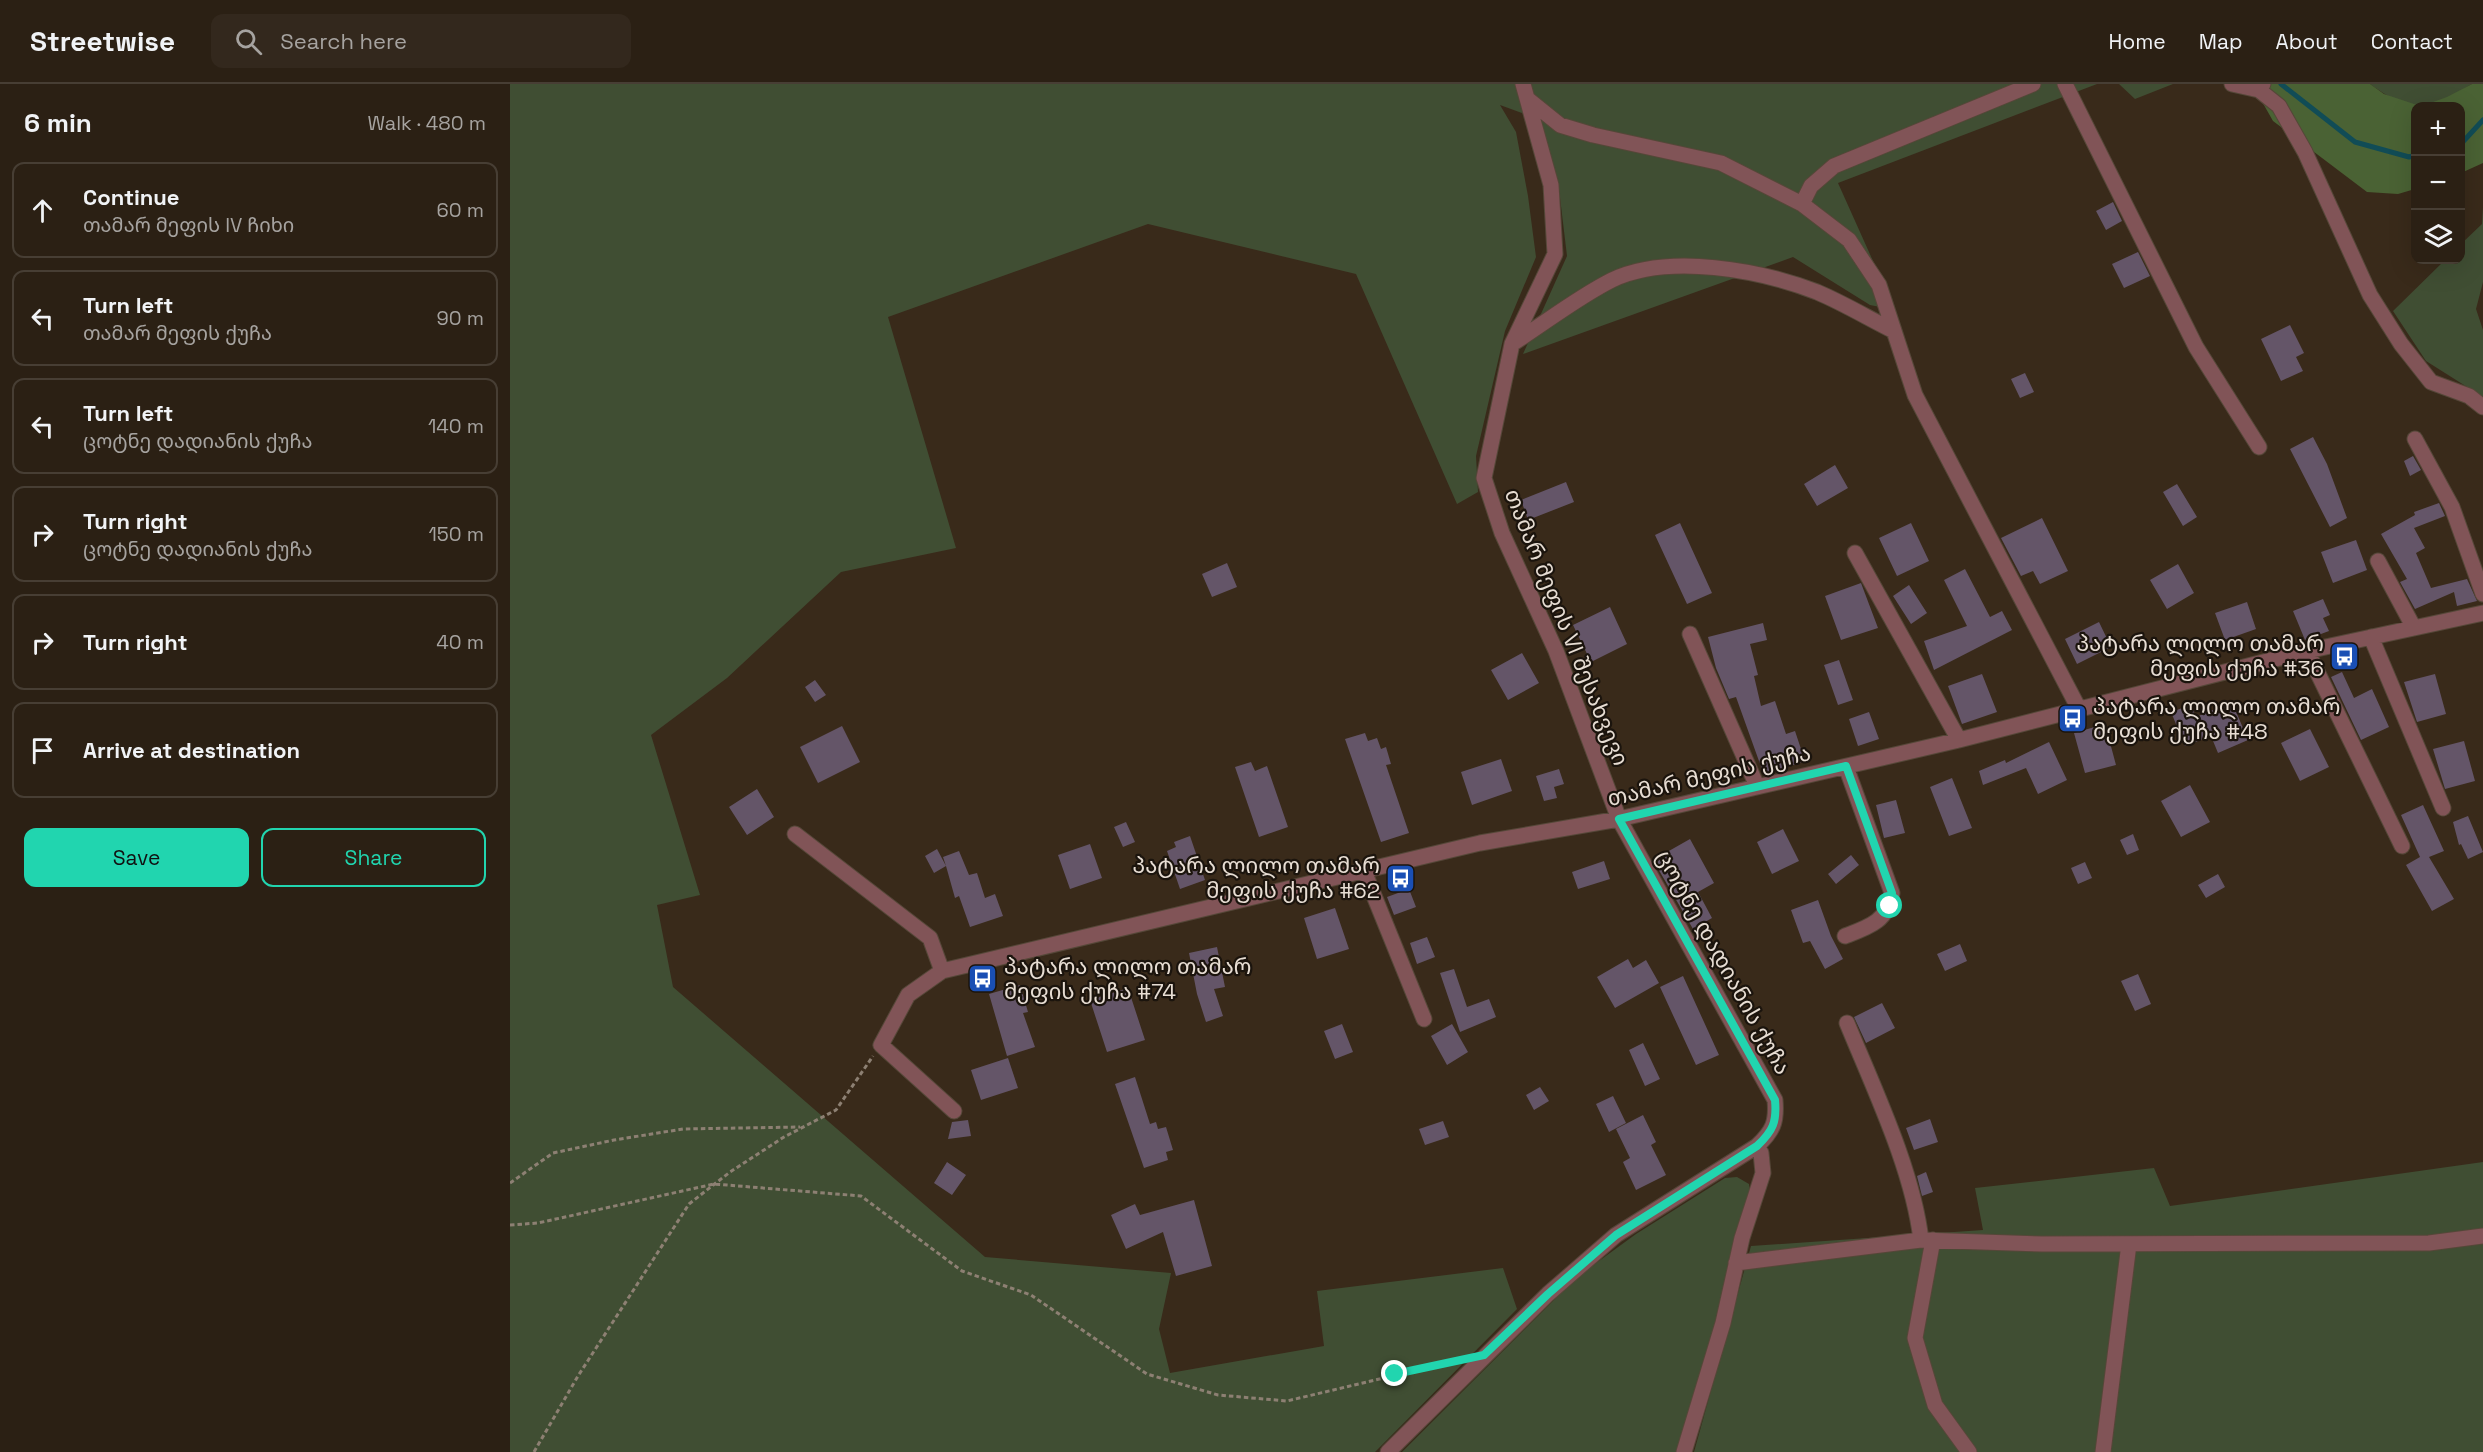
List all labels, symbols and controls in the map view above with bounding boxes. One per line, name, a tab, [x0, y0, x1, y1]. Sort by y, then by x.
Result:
search box	[211, 14, 631, 68]
text: Streetwise	[30, 23, 175, 59]
icon: search	[232, 25, 265, 58]
text: Search here	[280, 27, 407, 55]
text: Home	[2108, 28, 2166, 55]
text: Map	[2199, 28, 2243, 55]
text: About	[2276, 28, 2338, 55]
text: Contact	[2371, 28, 2453, 55]
map controls	[2411, 102, 2465, 264]
button: +	[2411, 102, 2465, 156]
text: 6 min	[24, 106, 92, 140]
text: Walk · 480 m	[367, 110, 486, 136]
button: −	[2411, 156, 2465, 210]
text: Continue	[83, 183, 179, 211]
icon: ahead	[26, 194, 59, 227]
text: 60 m	[437, 197, 484, 223]
button: layers	[2411, 210, 2465, 264]
text: თამარ მეფის IV ჩიხი	[83, 212, 294, 238]
text: Turn left	[83, 291, 173, 319]
icon: left	[26, 302, 59, 335]
text: 90 m	[437, 305, 484, 331]
text: თამარ მეფის ქუჩა	[83, 320, 272, 346]
text: Turn left	[83, 399, 173, 427]
icon: left	[26, 410, 59, 443]
text: 140 m	[428, 413, 484, 439]
text: ცოტნე დადიანის ქუჩა	[83, 428, 313, 454]
street label: თამარ მეფის VI შესახვევი	[1499, 485, 1635, 769]
text: Turn right	[83, 507, 188, 535]
icon: right	[26, 518, 59, 551]
text: 150 m	[429, 521, 484, 547]
text: ცოტნე დადიანის ქუჩა	[83, 536, 313, 562]
icon: right	[26, 626, 59, 659]
text: Turn right	[83, 628, 188, 656]
text: 40 m	[436, 629, 484, 655]
place label: პატარა ლილო თამარ მეფის ქუჩა #36	[2077, 629, 2324, 682]
bus stop icon: პატარა ლილო თამარ მეფის ქუჩა #36	[2329, 640, 2361, 672]
place label: პატარა ლილო თამარ მეფის ქუჩა #48	[2093, 692, 2340, 745]
bus stop icon: პატარა ლილო თამარ მეფის ქუჩა #48	[2056, 703, 2088, 735]
icon: arrive	[26, 734, 59, 767]
text: Arrive at destination	[83, 736, 300, 764]
street label: თამარ მეფის ქუჩა	[1605, 738, 1813, 812]
button: Save	[24, 828, 249, 887]
button: Share	[261, 828, 486, 887]
street label: ცოტნე დადიანის ქუჩა	[1651, 845, 1797, 1079]
place label: პატარა ლილო თამარ მეფის ქუჩა #62	[1133, 851, 1380, 904]
bus stop icon: პატარა ლილო თამარ მეფის ქუჩა #62	[1385, 862, 1417, 894]
route start	[1876, 892, 1902, 918]
place label: პატარა ლილო თამარ მეფის ქუჩა #74	[1004, 952, 1251, 1005]
bus stop icon: პატარა ლილო თამარ მეფის ქუჩა #74	[967, 963, 999, 995]
route end	[1381, 1360, 1407, 1386]

